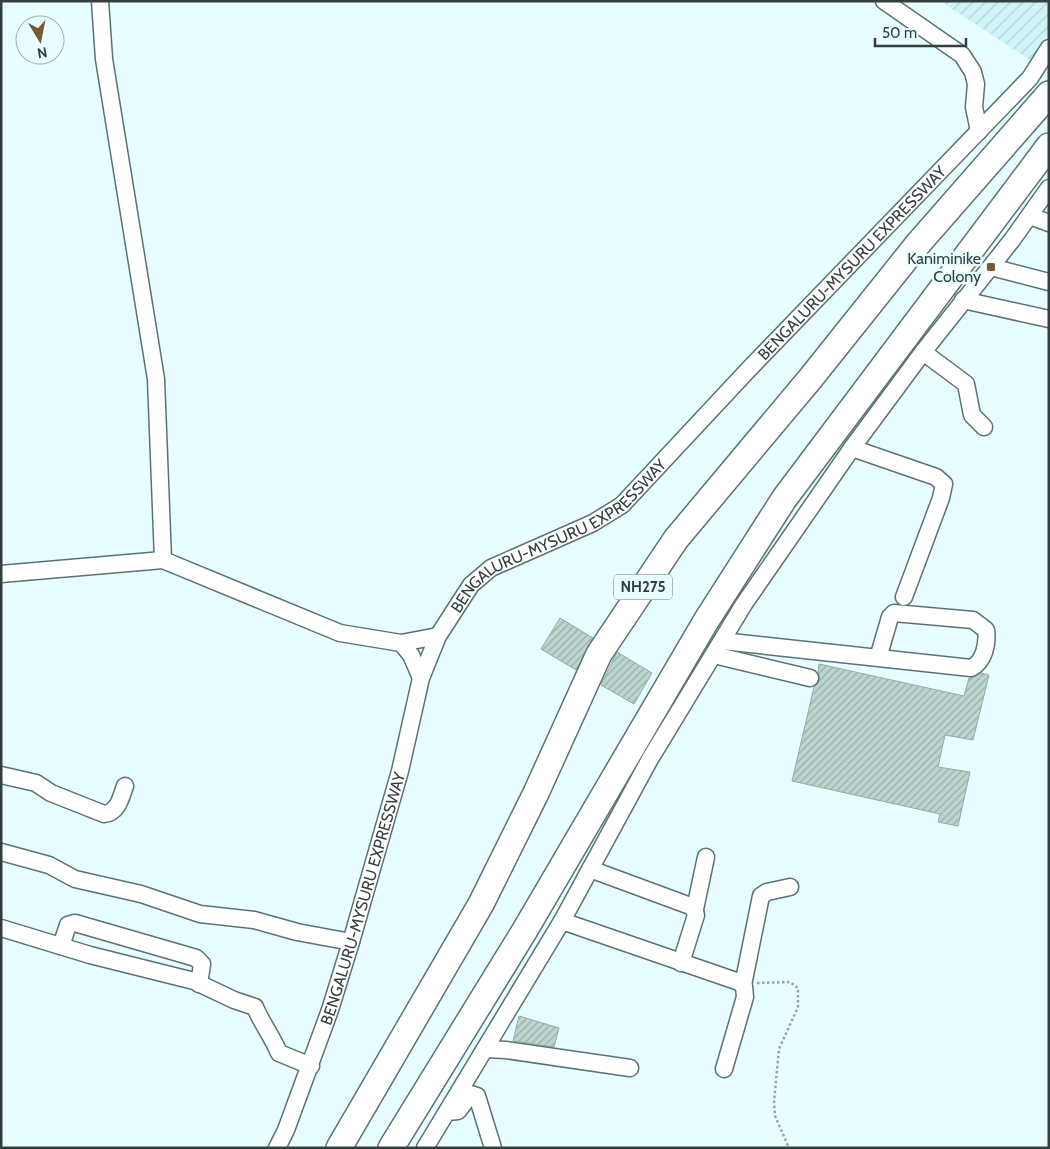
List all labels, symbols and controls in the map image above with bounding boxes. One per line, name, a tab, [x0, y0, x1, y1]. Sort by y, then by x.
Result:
north arrow	[15, 15, 65, 65]
scale bar	[875, 15, 966, 47]
text: 50 m	[882, 24, 917, 42]
text: N	[36, 43, 49, 63]
street label: BENGALURU-MYSURU EXPRESSWAY	[754, 161, 950, 364]
place label: Kaniminike Colony	[907, 249, 981, 286]
marker: Kaniminike Colony	[985, 261, 997, 273]
street label: BENGALURU-MYSURU EXPRESSWAY	[446, 454, 671, 616]
road number: NH275	[614, 574, 672, 600]
street label: BENGALURU-MYSURU EXPRESSWAY	[316, 769, 409, 1028]

